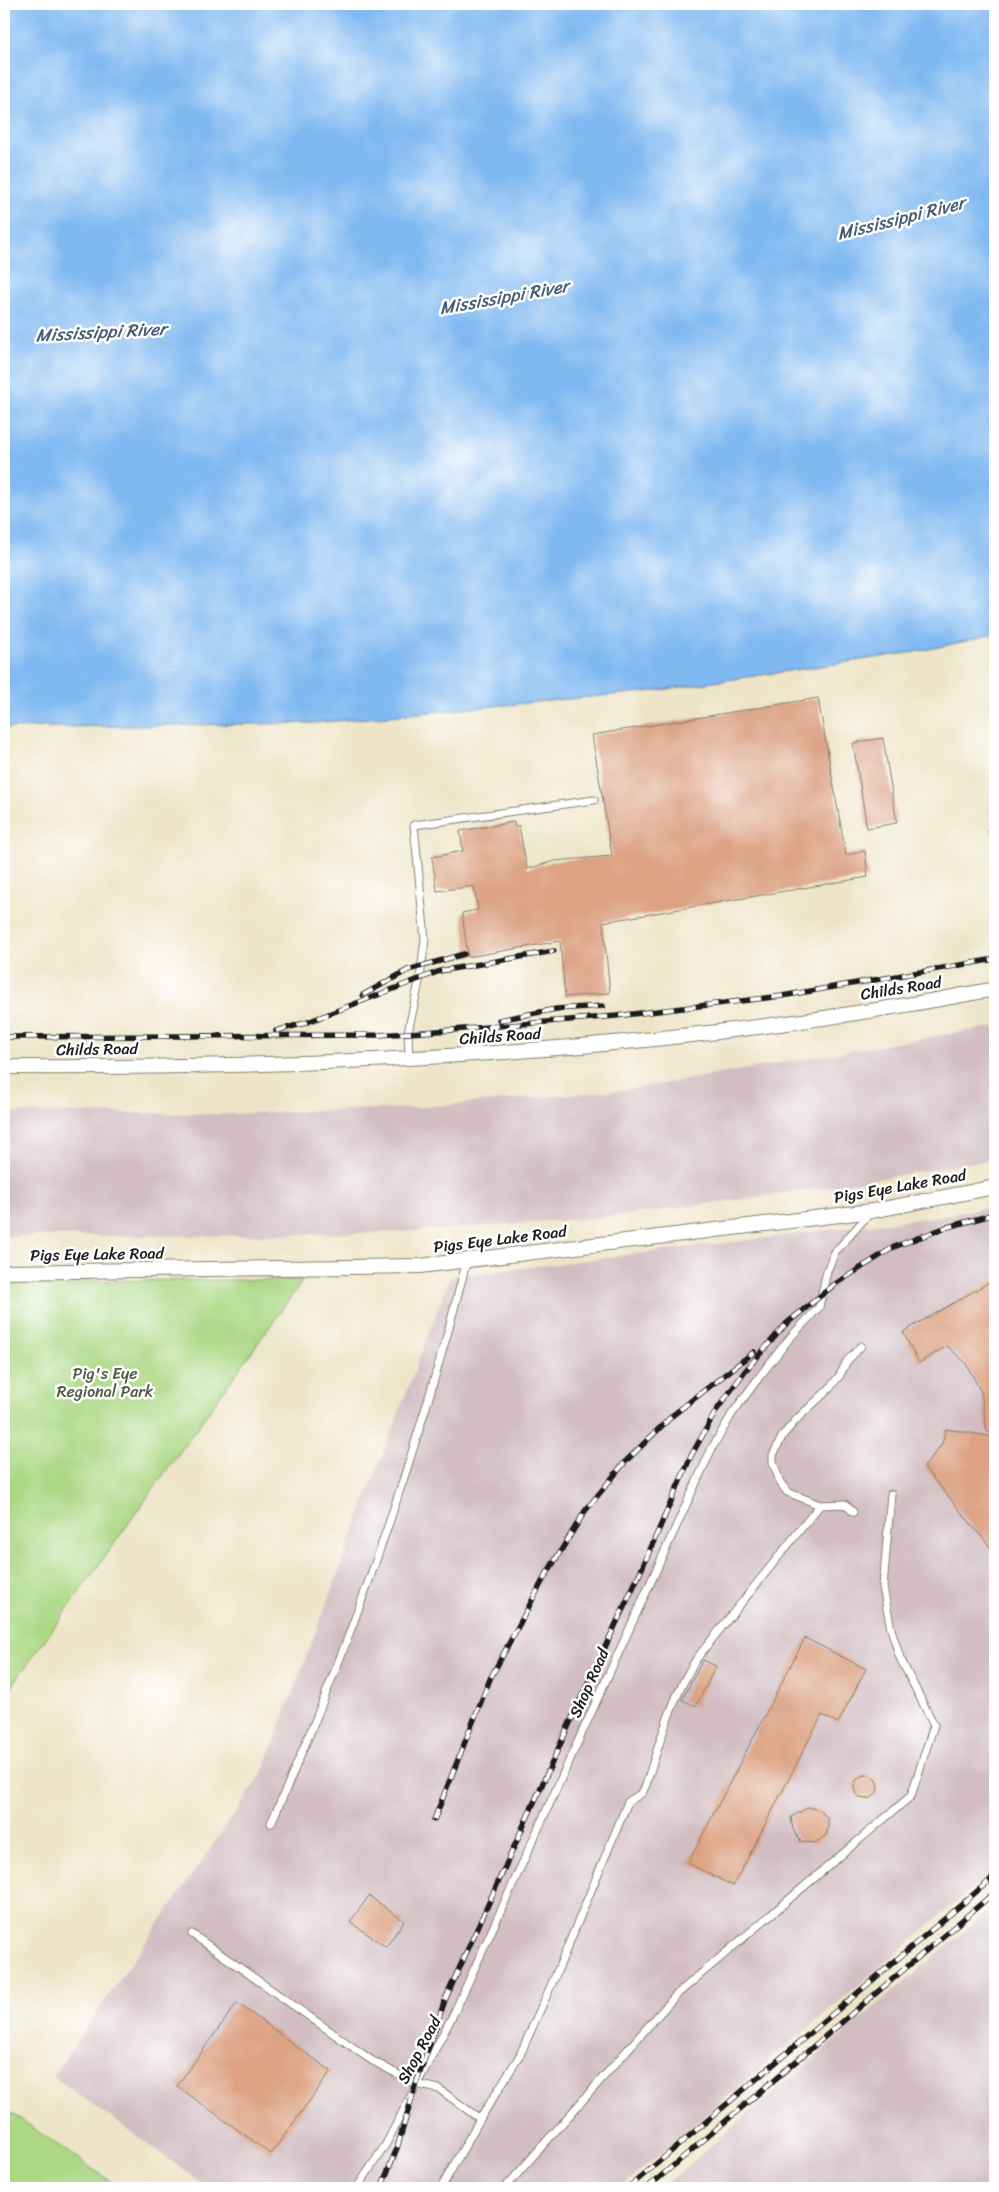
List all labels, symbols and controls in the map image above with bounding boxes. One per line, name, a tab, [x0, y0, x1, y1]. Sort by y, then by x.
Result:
water label: Mississippi River	[834, 186, 972, 249]
water label: Mississippi River	[437, 269, 575, 324]
water label: Mississippi River	[35, 312, 171, 351]
street label: Childs Road	[858, 967, 945, 1009]
street label: Childs Road	[458, 1019, 543, 1053]
street label: Childs Road	[56, 1034, 140, 1064]
street label: Pigs Eye Lake Road	[832, 1160, 970, 1212]
street label: Pigs Eye Lake Road	[432, 1216, 570, 1262]
street label: Pigs Eye Lake Road	[30, 1238, 166, 1270]
park label: Pig's Eye Regional Park	[57, 1359, 154, 1406]
street label: Shop Road	[561, 1642, 618, 1722]
street label: Shop Road	[389, 2009, 450, 2089]

